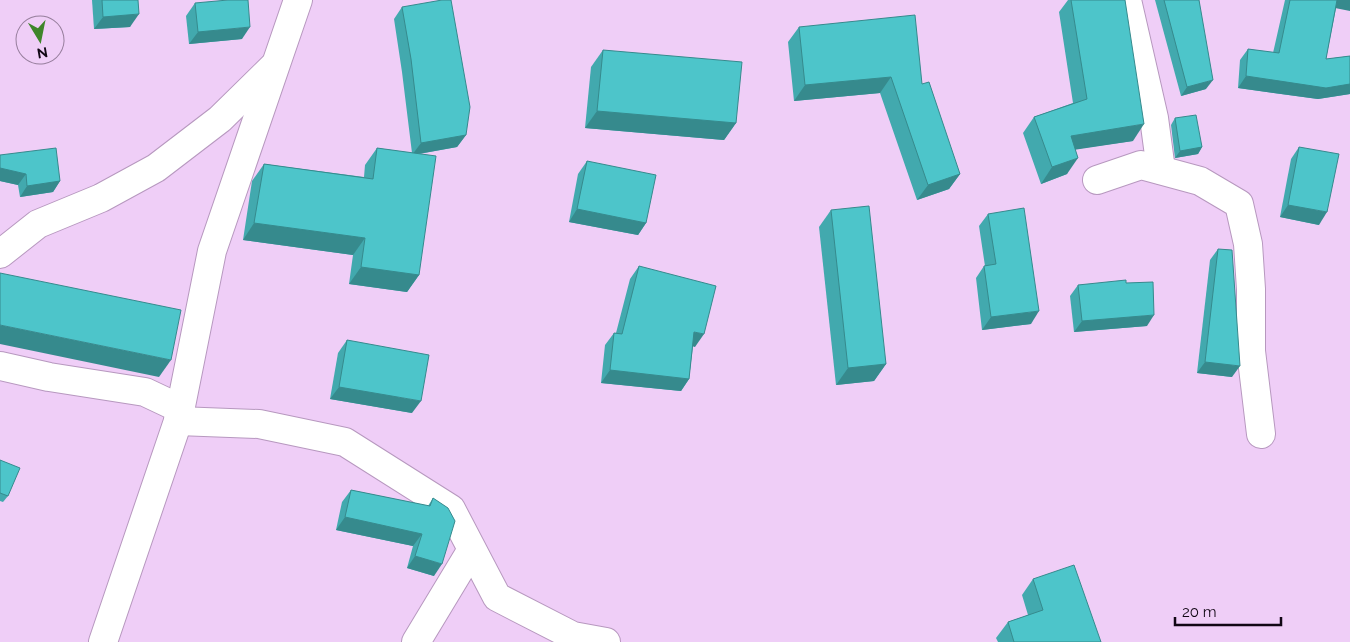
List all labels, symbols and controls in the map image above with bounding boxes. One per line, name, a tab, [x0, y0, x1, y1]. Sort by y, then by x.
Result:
north arrow	[15, 15, 65, 65]
text: N	[36, 44, 49, 62]
scale bar	[1175, 594, 1281, 626]
text: 20 m	[1182, 603, 1217, 621]

